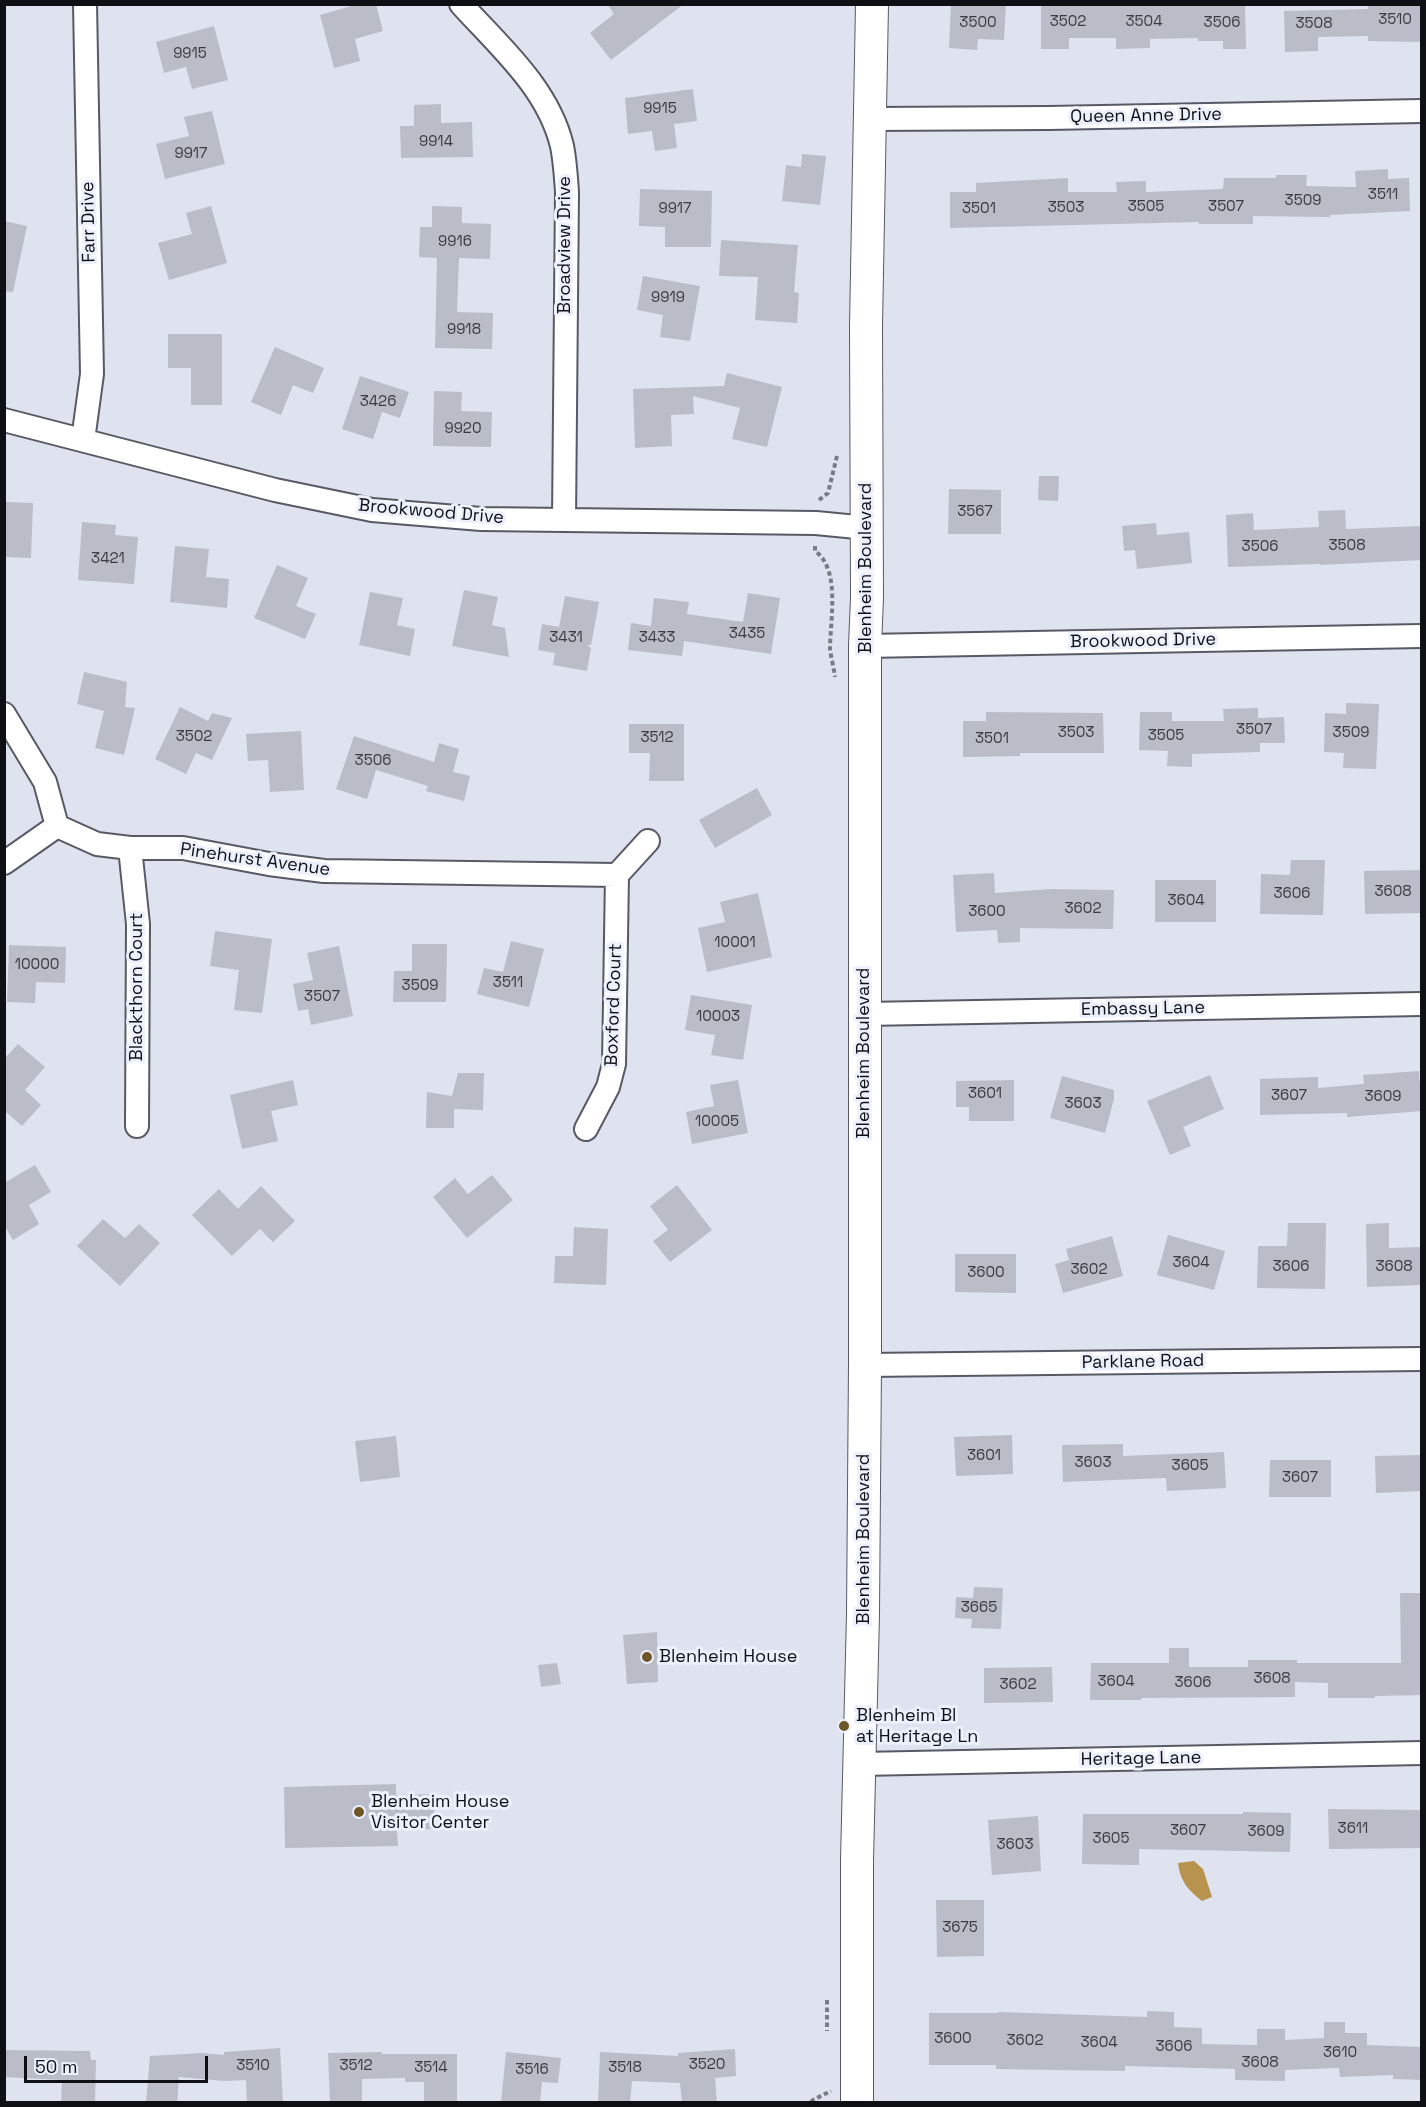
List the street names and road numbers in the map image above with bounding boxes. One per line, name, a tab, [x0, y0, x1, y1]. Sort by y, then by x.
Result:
street label: Queen Anne Drive	[1070, 104, 1222, 128]
street label: Broadview Drive	[554, 176, 576, 314]
street label: Farr Drive	[77, 181, 101, 263]
street label: Blenheim Boulevard	[855, 483, 877, 653]
street label: Brookwood Drive	[357, 495, 505, 529]
street label: Brookwood Drive	[1070, 629, 1216, 653]
street label: Pinehurst Avenue	[179, 839, 331, 881]
street label: Blackthorn Court	[126, 913, 148, 1061]
street label: Boxford Court	[601, 943, 627, 1067]
street label: Blenheim Boulevard	[853, 968, 875, 1138]
street label: Embassy Lane	[1081, 997, 1205, 1021]
street label: Parklane Road	[1081, 1350, 1205, 1374]
street label: Blenheim Boulevard	[853, 1454, 875, 1624]
street label: Heritage Lane	[1080, 1747, 1202, 1771]

